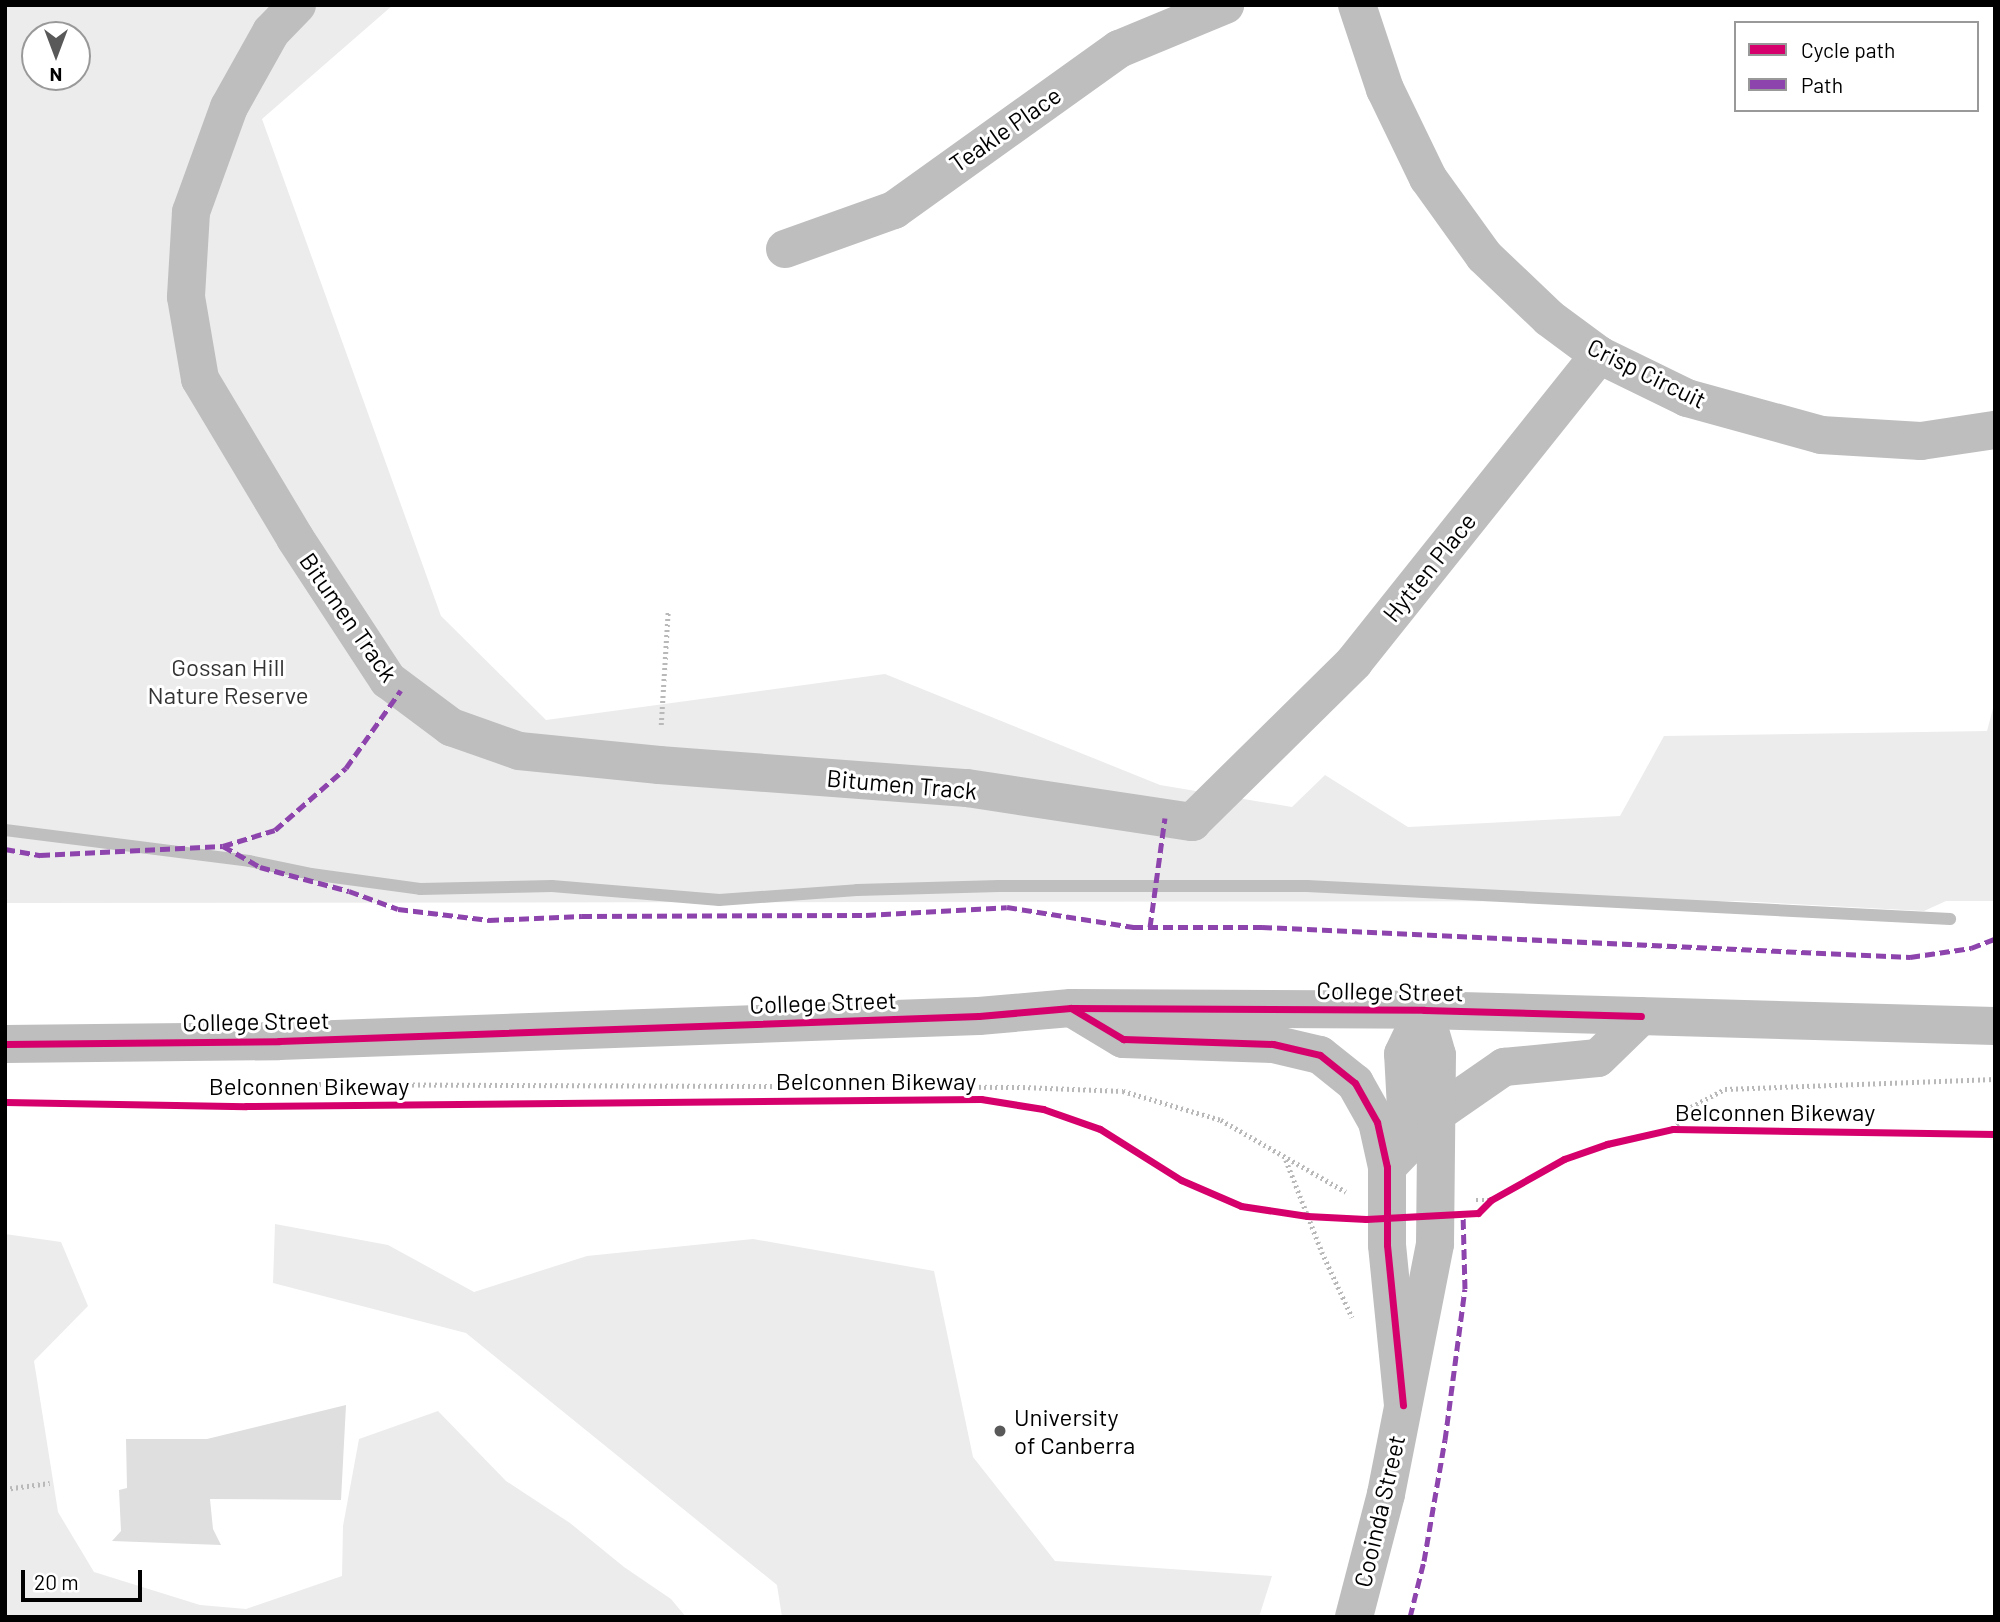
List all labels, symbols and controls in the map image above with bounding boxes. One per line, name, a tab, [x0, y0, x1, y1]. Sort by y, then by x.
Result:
north arrow	[21, 21, 91, 91]
legend	[1734, 21, 1979, 112]
text: Cycle path	[1801, 37, 1895, 62]
text: N	[50, 64, 62, 87]
text: Path	[1801, 72, 1843, 97]
street label: Teakle Place	[944, 80, 1066, 178]
street label: Crisp Circuit	[1583, 332, 1711, 414]
street label: Hytten Place	[1376, 507, 1482, 627]
street label: Bitumen Track	[294, 547, 404, 687]
park label: Gossan Hill Nature Reserve	[148, 653, 308, 709]
street label: Bitumen Track	[826, 763, 978, 805]
street label: College Street	[1316, 975, 1464, 1007]
street label: College Street	[749, 985, 897, 1019]
street label: College Street	[182, 1005, 330, 1037]
street label: Belconnen Bikeway	[776, 1067, 976, 1095]
street label: Belconnen Bikeway	[209, 1072, 409, 1100]
street label: Belconnen Bikeway	[1675, 1098, 1875, 1126]
place label: University of Canberra	[1014, 1403, 1135, 1459]
marker: University of Canberra	[992, 1423, 1008, 1439]
street label: Cooinda Street	[1348, 1432, 1410, 1590]
scale bar	[24, 1556, 145, 1600]
text: 20 m	[34, 1569, 79, 1594]

